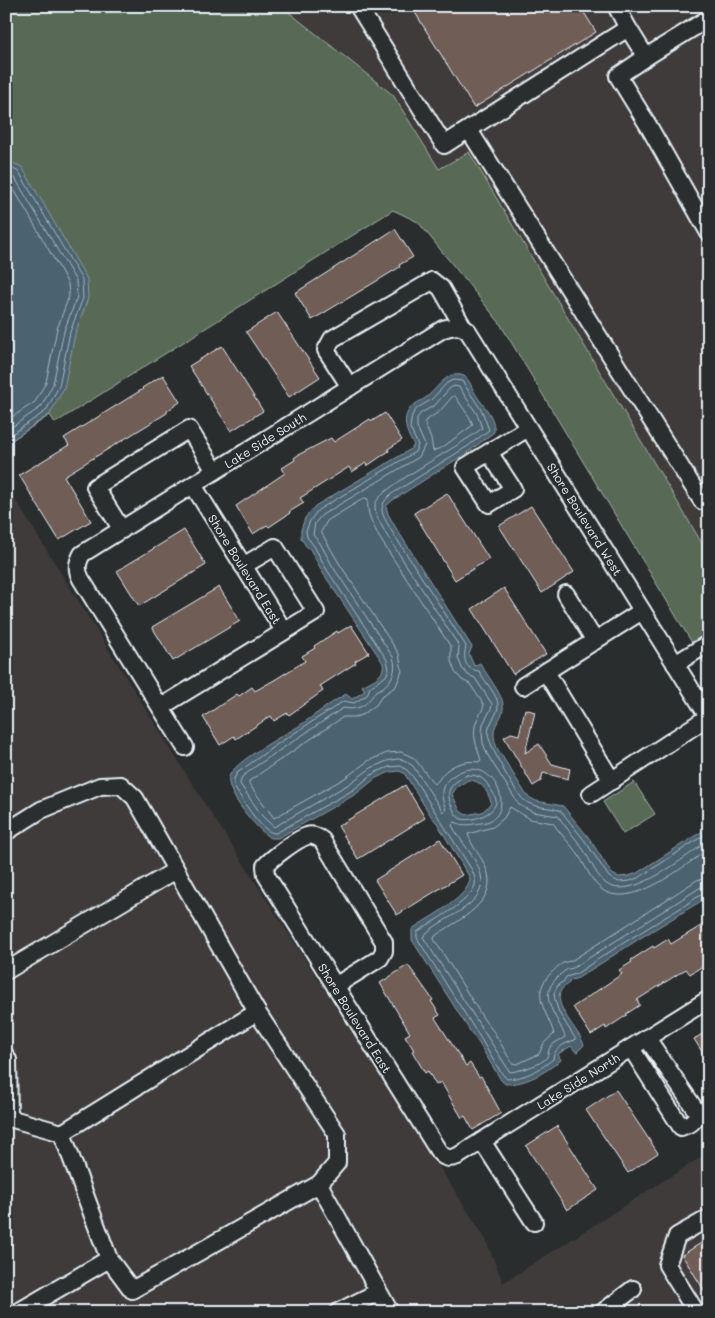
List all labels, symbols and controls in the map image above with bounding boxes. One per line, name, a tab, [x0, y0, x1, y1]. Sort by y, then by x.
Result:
street label: Lake Side South	[221, 408, 309, 471]
street label: Shore Boulevard West	[544, 460, 626, 578]
street label: Shore Boulevard East	[205, 511, 285, 627]
street label: Shore Boulevard East	[315, 960, 395, 1076]
street label: Lake Side North	[534, 1049, 623, 1113]

